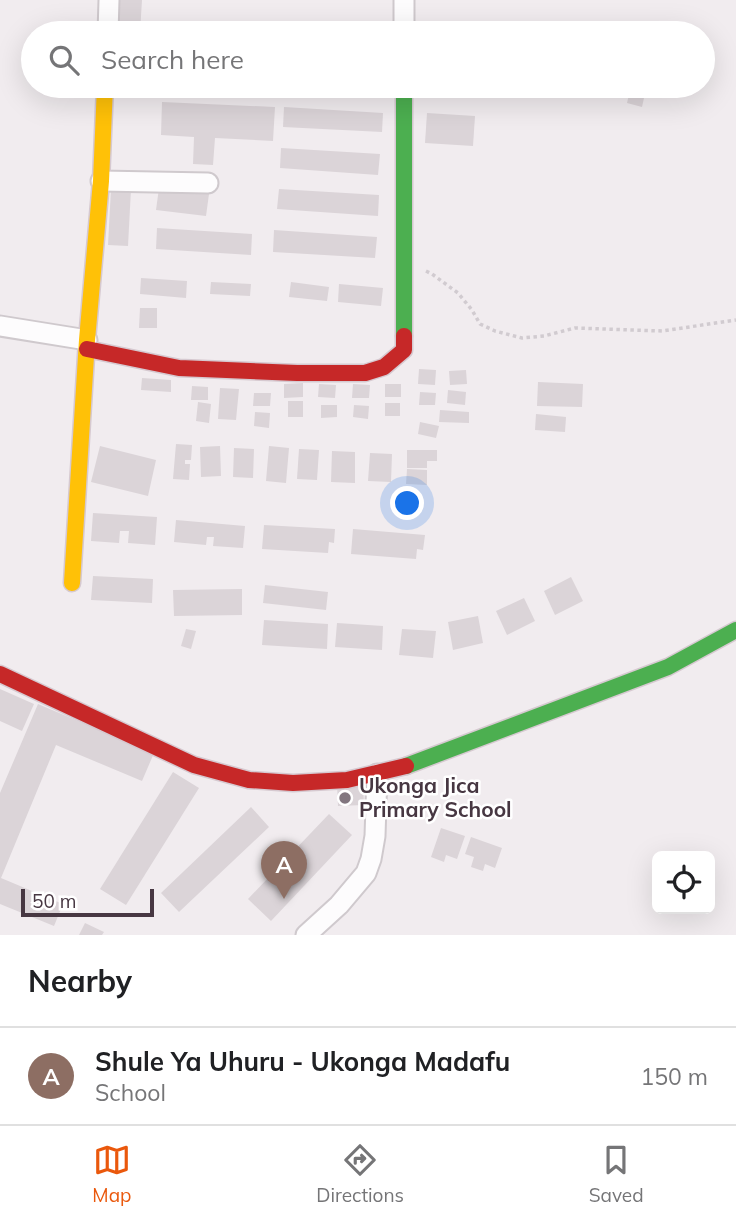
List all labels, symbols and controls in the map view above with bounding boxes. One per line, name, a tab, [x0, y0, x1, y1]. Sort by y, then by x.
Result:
search box	[21, 21, 715, 98]
icon: search	[45, 41, 83, 79]
text: Search here	[101, 43, 244, 76]
your location	[390, 486, 424, 520]
place label: Ukonga Jica Primary School	[359, 772, 512, 822]
marker: Ukonga Jica Primary School	[337, 790, 353, 806]
pin: A	[261, 841, 307, 899]
map controls	[652, 851, 715, 914]
button: locate	[652, 851, 715, 914]
scale bar	[21, 886, 154, 918]
text: 50 m	[32, 889, 76, 913]
text: Nearby	[28, 962, 132, 1000]
text: Shule Ya Uhuru - Ukonga Madafu	[95, 1045, 510, 1078]
text: A	[42, 1062, 60, 1091]
text: 150 m	[640, 1062, 708, 1091]
text: School	[95, 1078, 166, 1107]
tab: Map	[92, 1141, 131, 1207]
tab: Directions	[316, 1141, 404, 1207]
tab: Saved	[589, 1141, 644, 1207]

